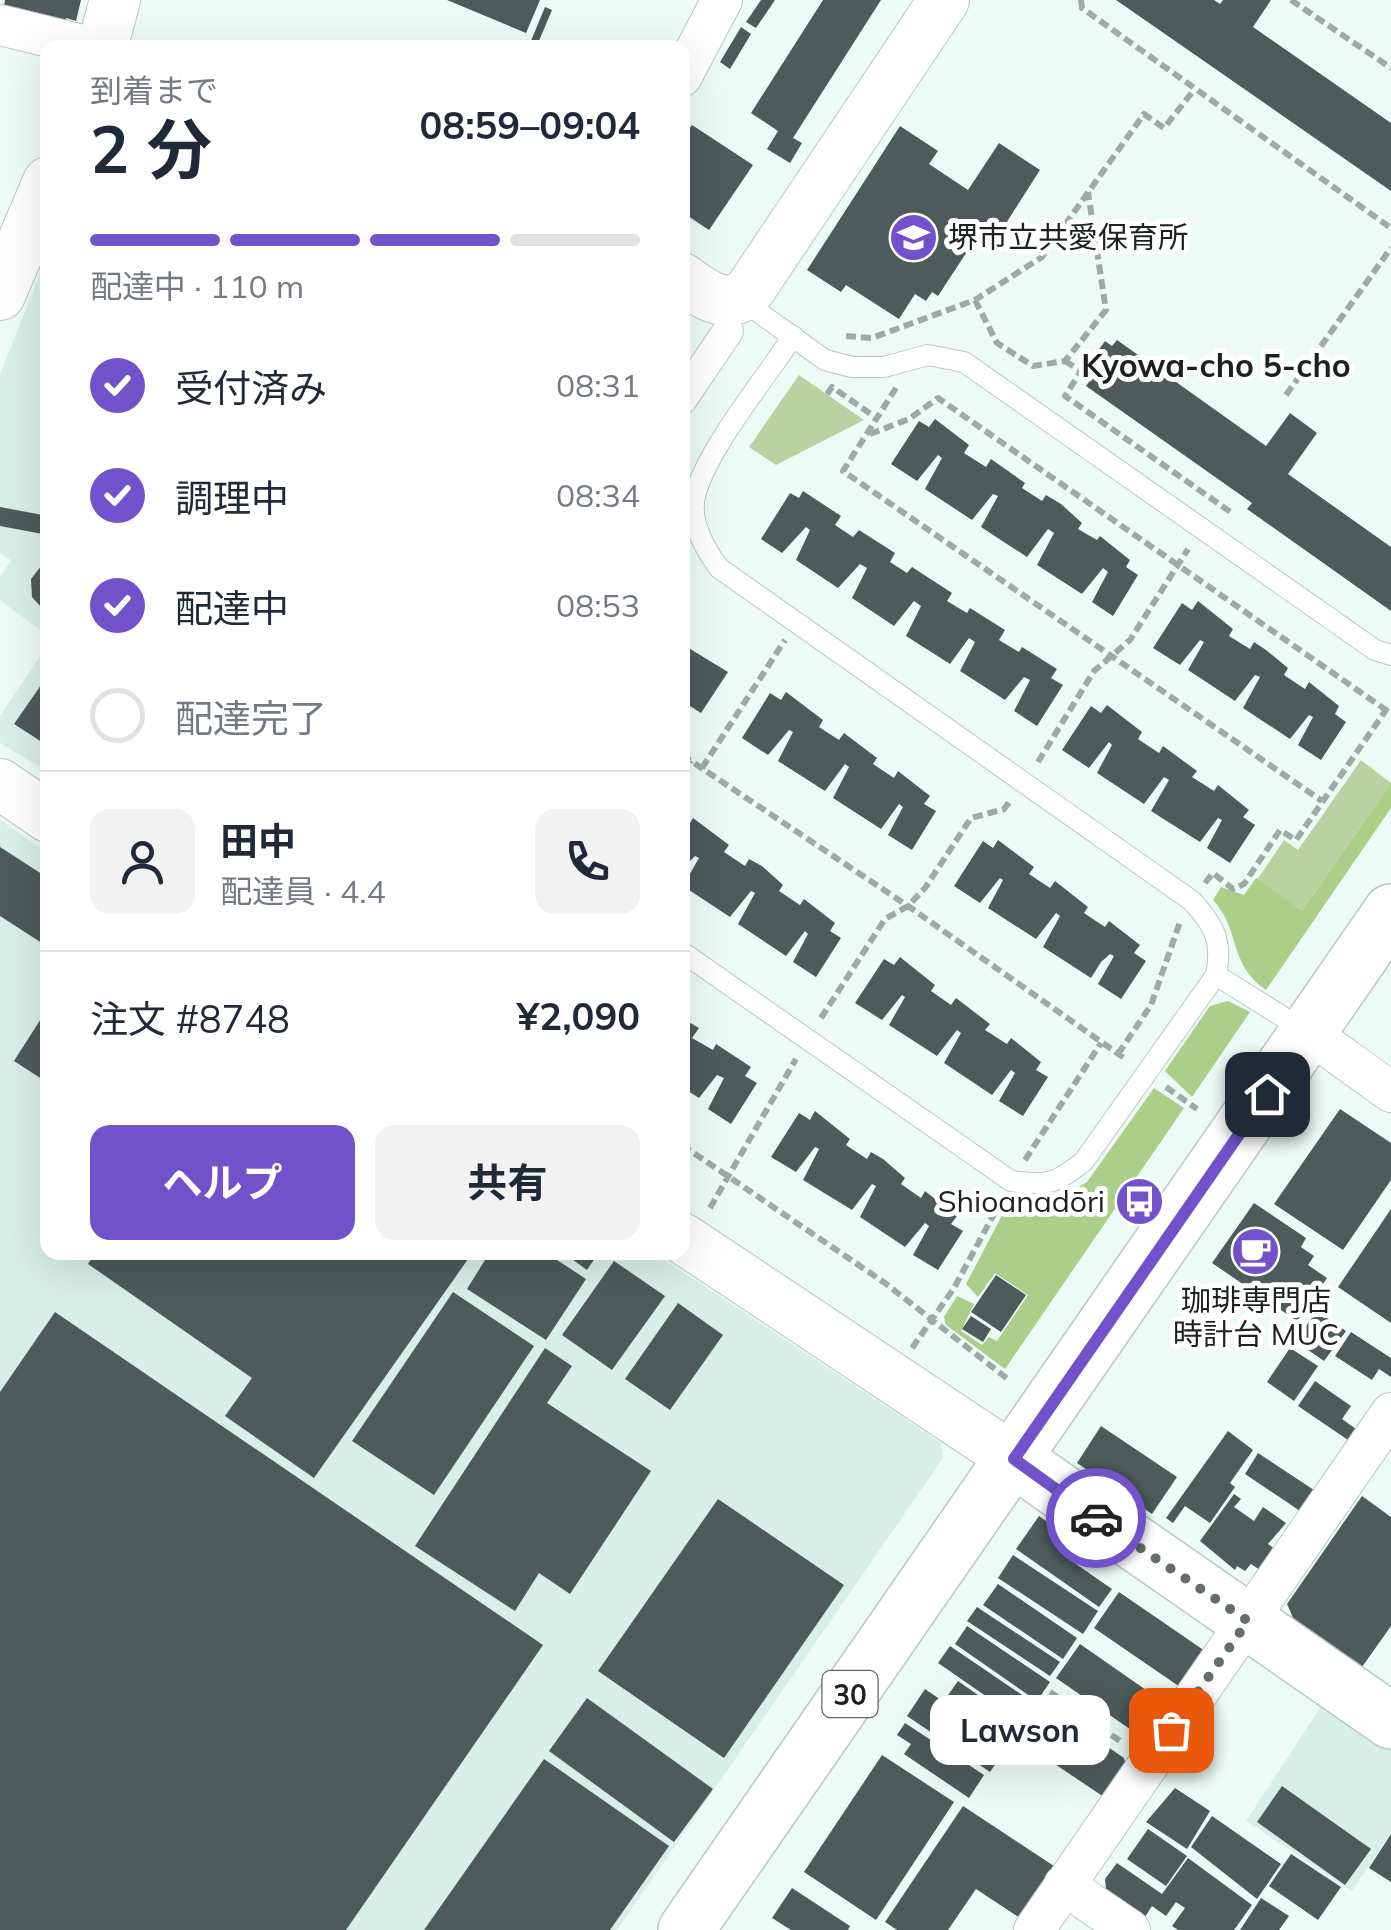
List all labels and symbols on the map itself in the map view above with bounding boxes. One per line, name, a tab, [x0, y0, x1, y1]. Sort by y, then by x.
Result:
school or university icon: 堺市立共愛保育所	[887, 211, 939, 263]
place label: 堺市立共愛保育所	[948, 218, 1188, 256]
district label: Kyowa-cho 5-cho	[1081, 345, 1351, 385]
pin	[1225, 1052, 1310, 1137]
bus stop icon: Shioanadōri	[1114, 1175, 1166, 1227]
place label: Shioanadōri	[938, 1182, 1105, 1220]
cafe icon: 珈琲専門店 時計台 MUC	[1230, 1225, 1282, 1277]
place label: 珈琲専門店 時計台 MUC	[1173, 1281, 1339, 1353]
courier	[1046, 1468, 1146, 1568]
road number: 30	[822, 1671, 878, 1717]
pin	[1129, 1688, 1214, 1773]
callout: Lawson	[931, 1695, 1111, 1765]

